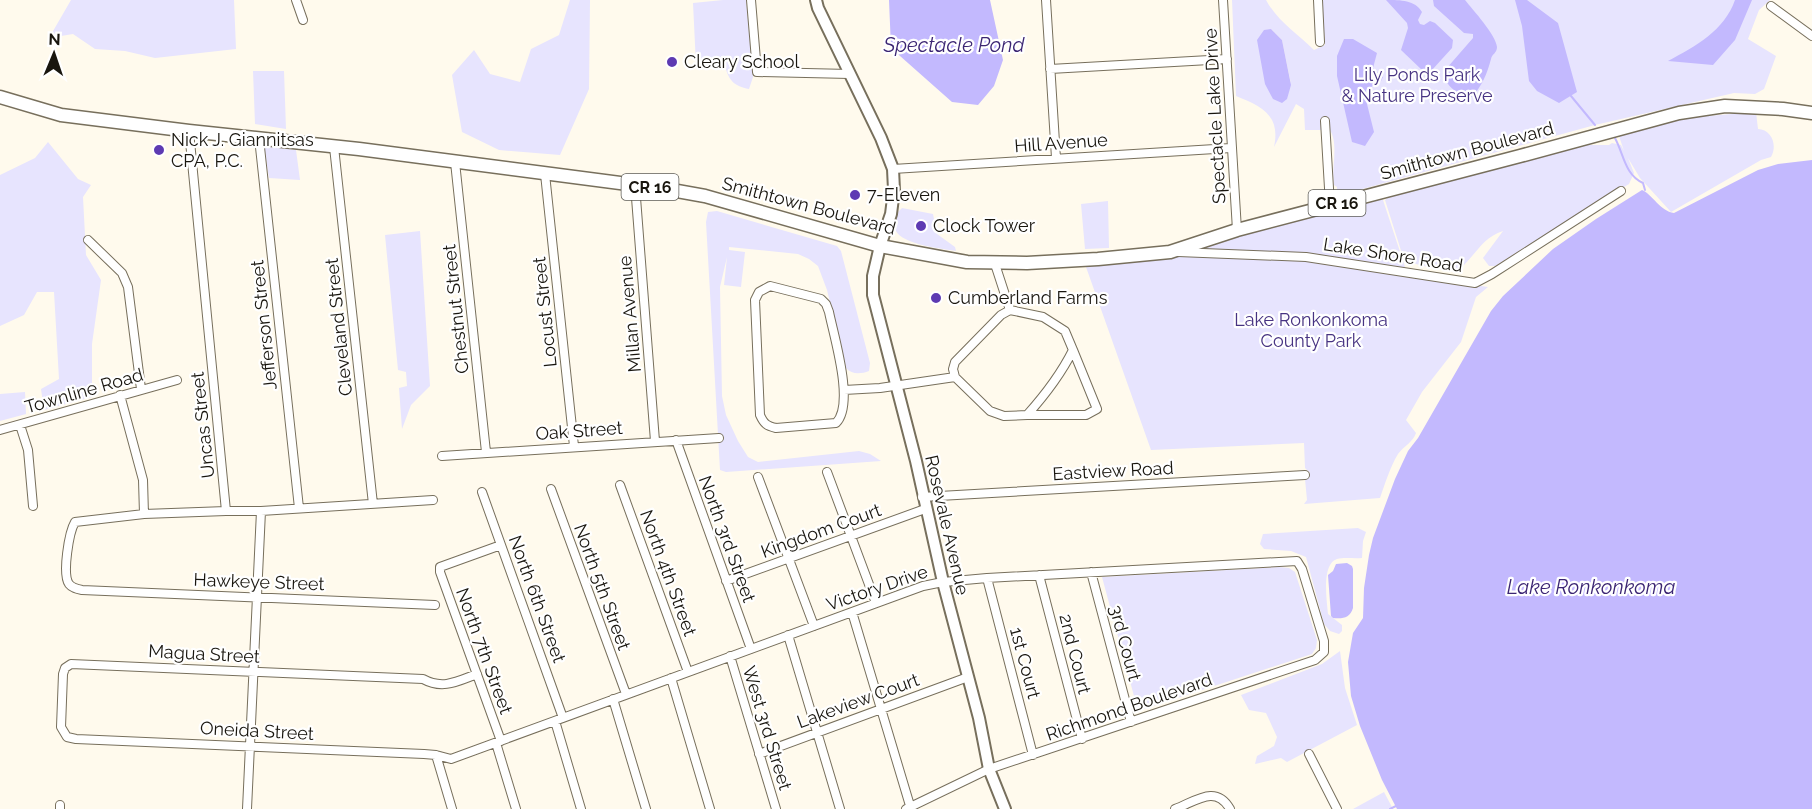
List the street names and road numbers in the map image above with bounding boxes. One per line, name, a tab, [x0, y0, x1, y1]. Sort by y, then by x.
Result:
street label: Spectacle Lake Drive	[1199, 27, 1230, 204]
street label: Smithtown Boulevard	[1378, 117, 1556, 184]
street label: Hill Avenue	[1014, 129, 1109, 156]
street label: Smithtown Boulevard	[720, 172, 898, 239]
road number: CR 16	[622, 174, 678, 200]
road number: CR 16	[1308, 190, 1366, 216]
street label: Lake Shore Road	[1322, 233, 1464, 276]
street label: Chestnut Street	[438, 243, 473, 375]
street label: Millan Avenue	[614, 254, 645, 373]
street label: Locust Street	[528, 256, 561, 368]
street label: Cleveland Street	[321, 257, 356, 397]
street label: Jefferson Street	[246, 259, 281, 391]
street label: Townline Road	[22, 364, 145, 417]
street label: Uncas Street	[186, 371, 219, 479]
street label: Oak Street	[535, 417, 623, 444]
street label: Rosevale Avenue	[921, 453, 974, 597]
street label: Eastview Road	[1052, 457, 1174, 484]
street label: North 3rd Street	[695, 473, 760, 605]
street label: Kingdom Court	[758, 499, 884, 562]
street label: North 4th Street	[636, 507, 701, 639]
street label: North 5th Street	[570, 521, 635, 653]
street label: North 6th Street	[505, 532, 570, 665]
street label: Victory Drive	[823, 560, 931, 615]
street label: Hawkeye Street	[193, 569, 325, 594]
street label: North 7th Street	[452, 585, 517, 717]
street label: 3rd Court	[1105, 603, 1146, 683]
street label: 2nd Court	[1055, 612, 1096, 696]
street label: 1st Court	[1006, 625, 1045, 701]
street label: Magua Street	[148, 640, 260, 667]
street label: West 3rd Street	[739, 663, 796, 793]
street label: Richmond Boulevard	[1043, 668, 1215, 745]
street label: Lakeview Court	[794, 669, 922, 732]
street label: Oneida Street	[200, 717, 314, 744]

